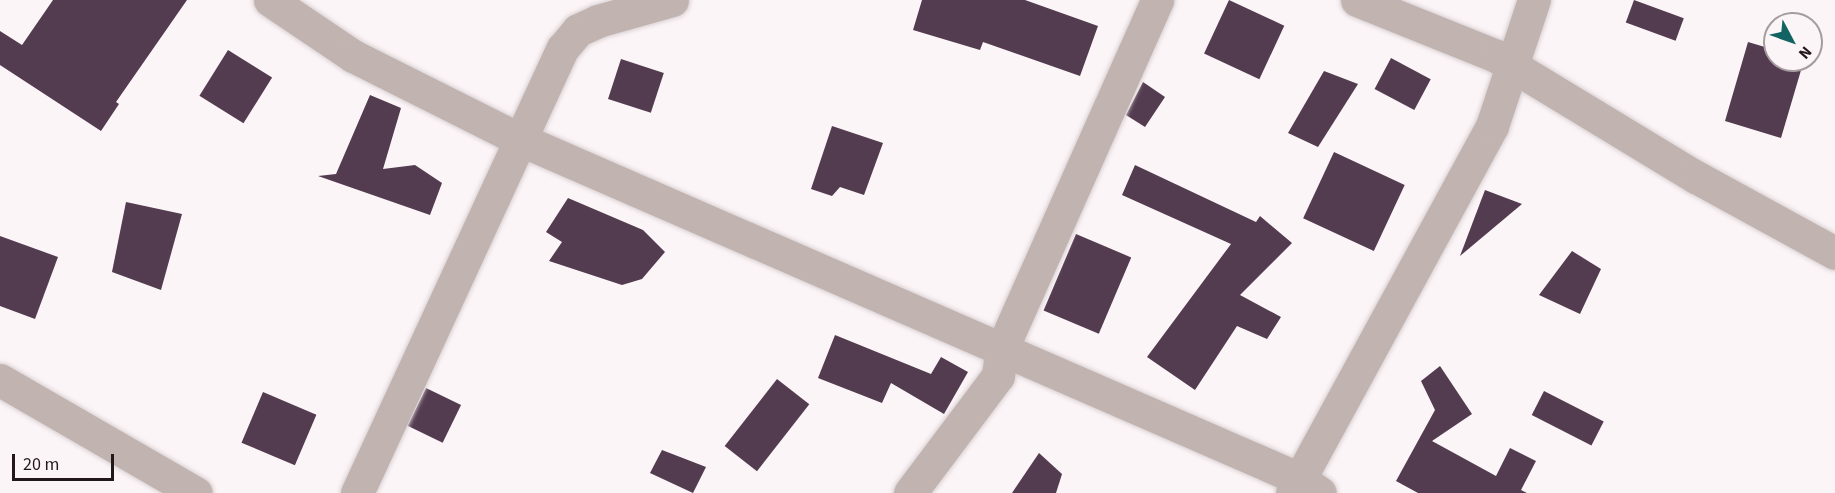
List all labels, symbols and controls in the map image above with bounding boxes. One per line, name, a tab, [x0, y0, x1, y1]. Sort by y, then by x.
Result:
north arrow	[1763, 12, 1823, 72]
text: N	[1793, 41, 1817, 64]
scale bar	[15, 442, 117, 480]
text: 20 m	[23, 452, 59, 477]

